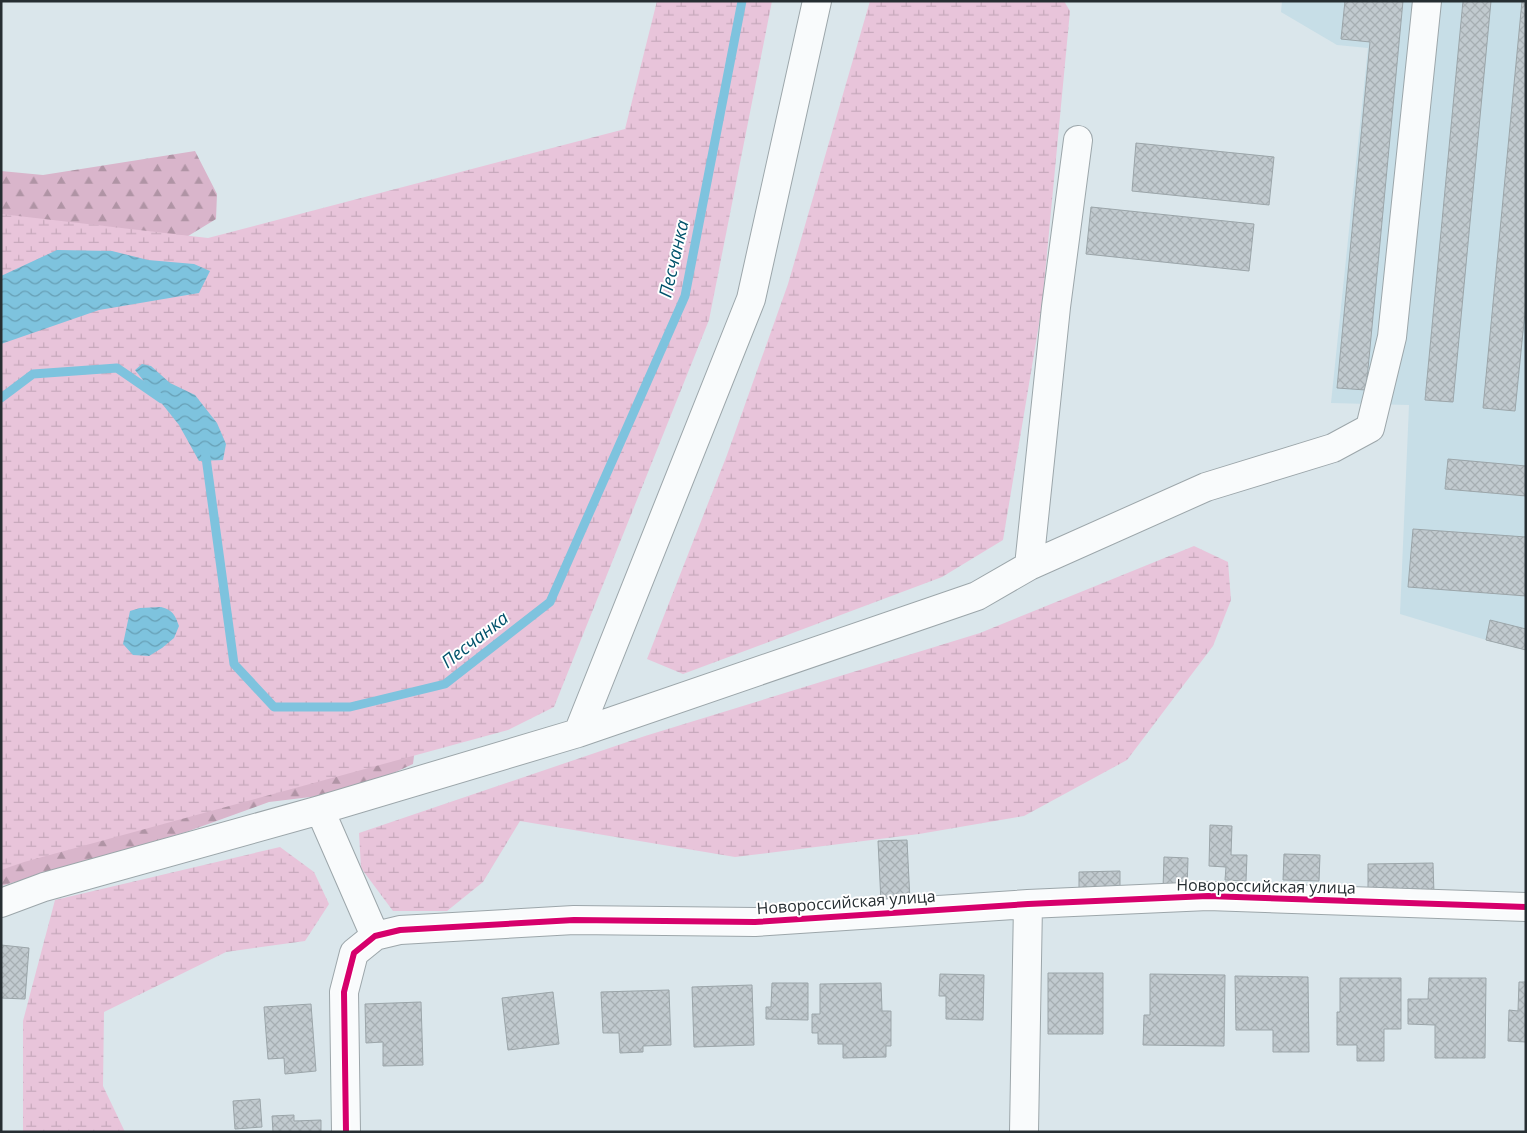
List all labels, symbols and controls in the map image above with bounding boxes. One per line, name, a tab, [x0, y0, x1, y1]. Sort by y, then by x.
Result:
water label: Песчанка	[652, 218, 694, 300]
water label: Песчанка	[436, 605, 513, 673]
street label: Новороссийская улица	[1176, 873, 1356, 899]
street label: Новороссийская улица	[756, 885, 936, 919]

